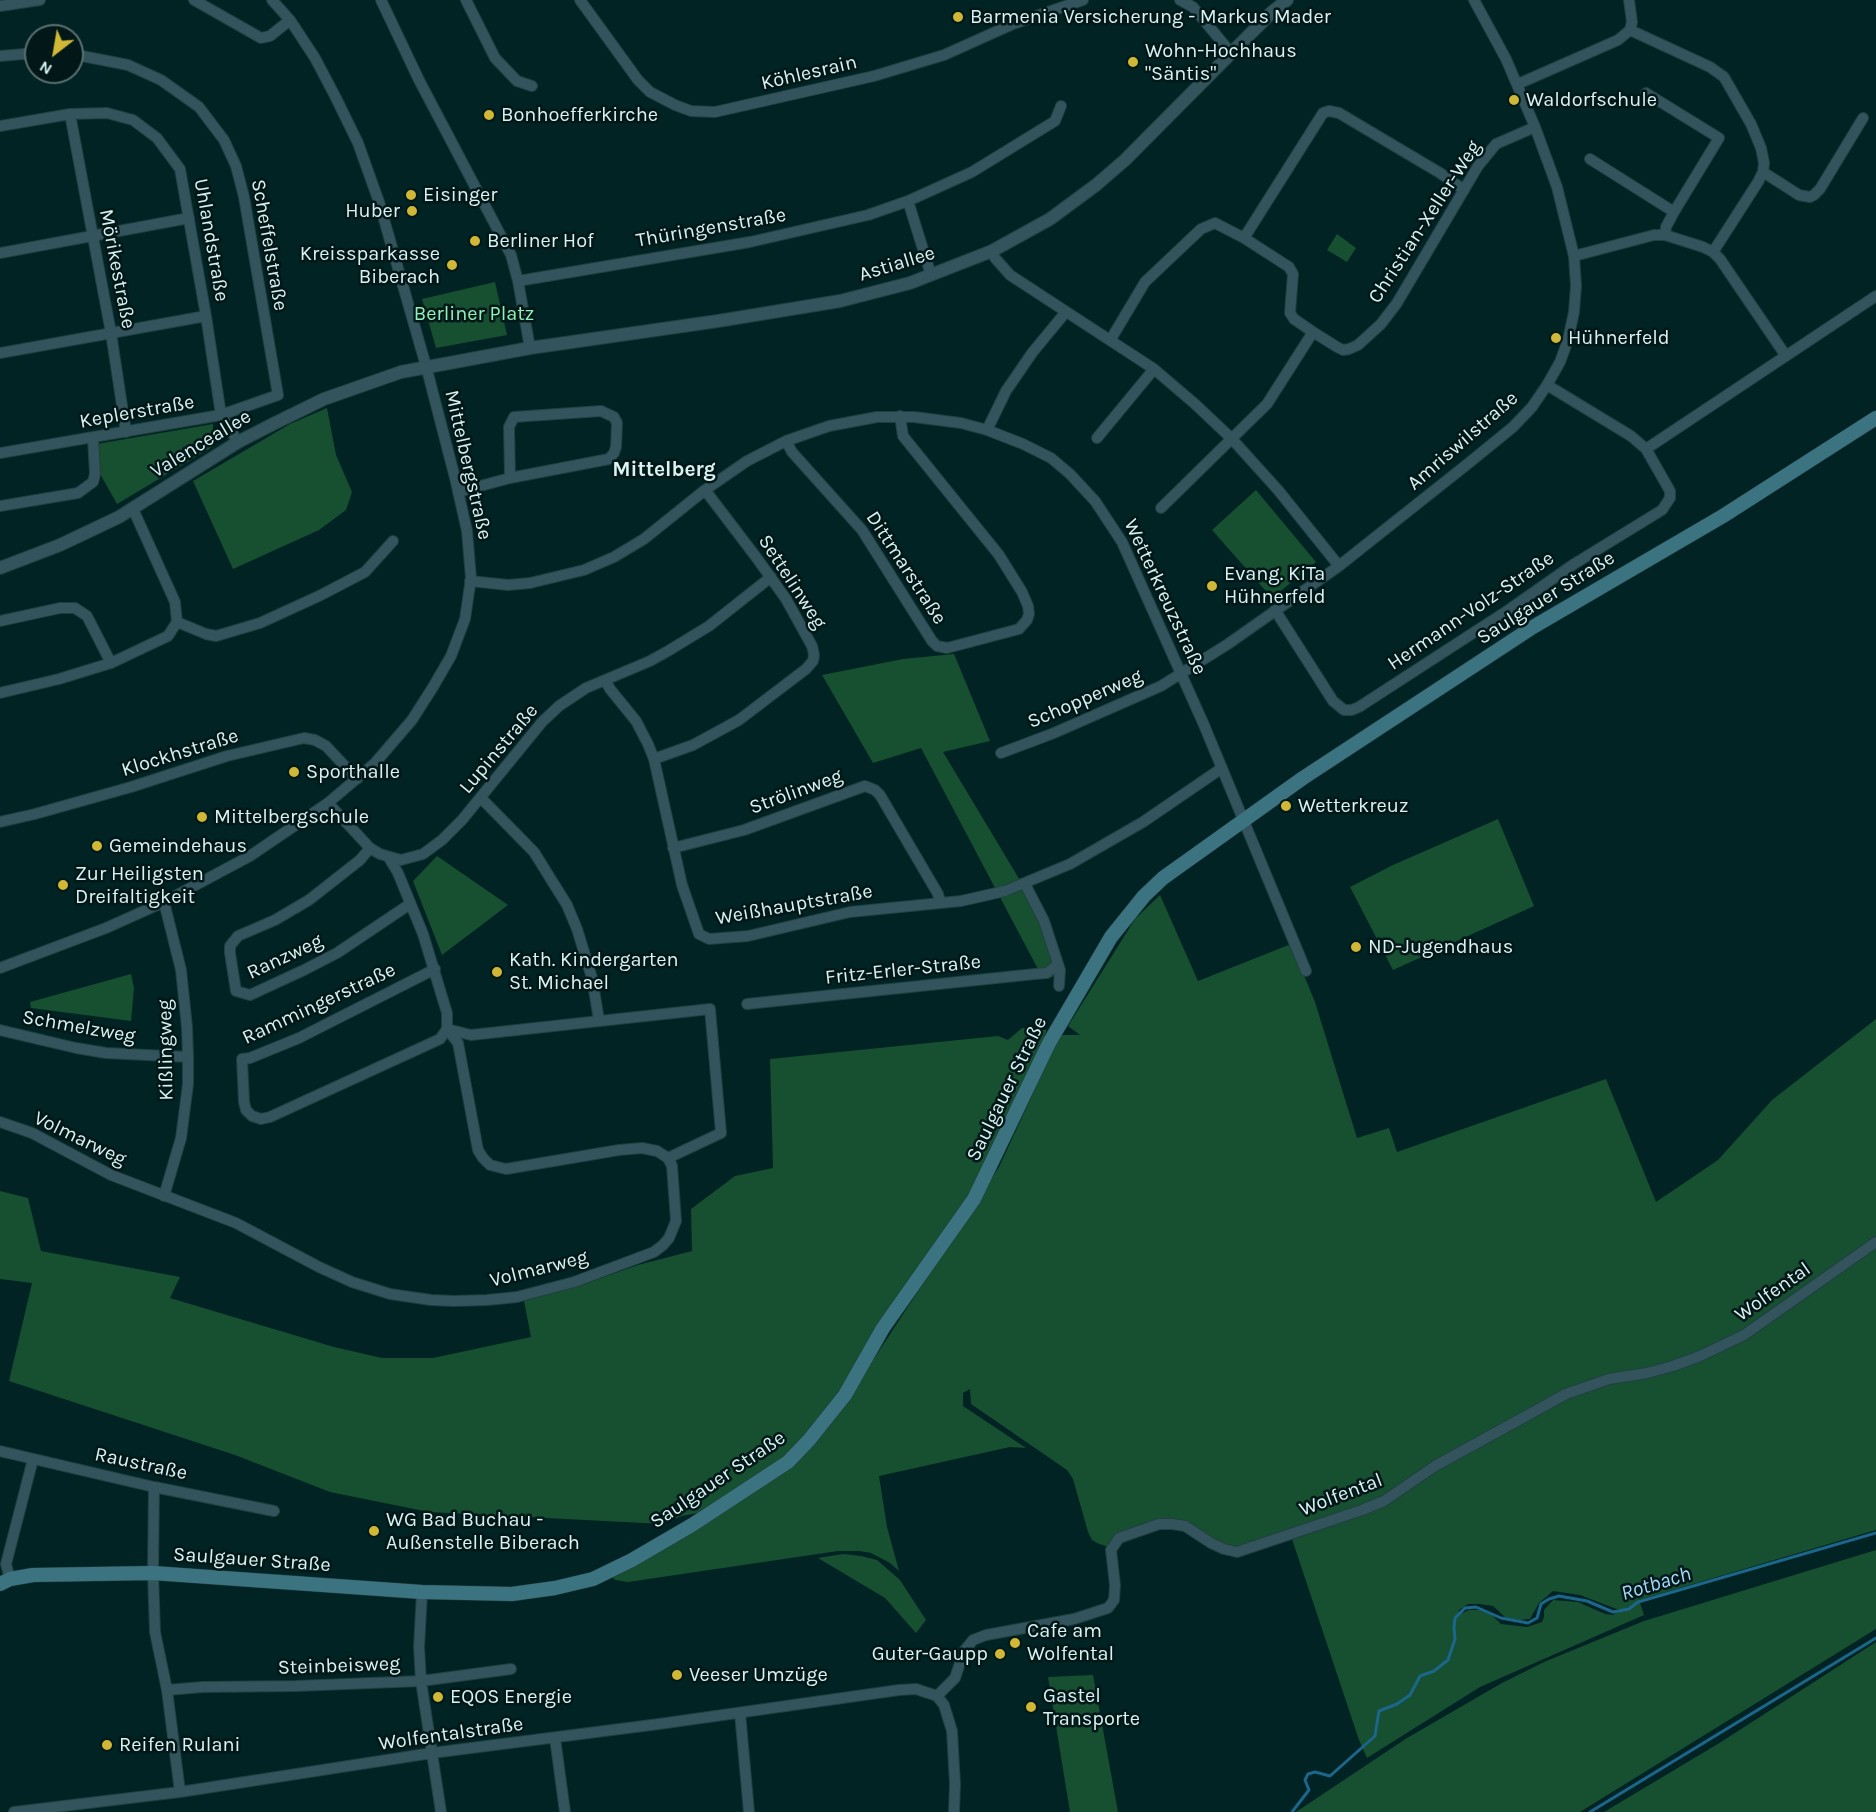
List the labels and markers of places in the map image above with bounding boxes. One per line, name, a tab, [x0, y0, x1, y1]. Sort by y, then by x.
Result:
place label: Barmenia Versicherung - Markus Mader	[970, 5, 1331, 29]
marker: Barmenia Versicherung - Markus Mader	[951, 10, 965, 24]
place label: Wohn-Hochhaus "Säntis"	[1145, 39, 1297, 86]
marker: Wohn-Hochhaus "Säntis"	[1126, 55, 1140, 69]
place label: Waldorfschule	[1526, 88, 1657, 112]
marker: Waldorfschule	[1507, 93, 1521, 107]
place label: Bonhoefferkirche	[501, 103, 658, 127]
marker: Bonhoefferkirche	[482, 108, 496, 122]
place label: Eisinger	[423, 183, 498, 207]
marker: Eisinger	[404, 188, 418, 202]
place label: Huber	[345, 199, 400, 223]
marker: Huber	[405, 204, 419, 218]
place label: Berliner Hof	[487, 229, 594, 253]
marker: Berliner Hof	[468, 234, 482, 248]
place label: Kreissparkasse Biberach	[300, 242, 440, 289]
marker: Kreissparkasse Biberach	[445, 258, 459, 272]
place label: Hühnerfeld	[1568, 326, 1670, 350]
marker: Hühnerfeld	[1549, 331, 1563, 345]
place label: Evang. KiTa Hühnerfeld	[1224, 562, 1326, 609]
marker: Evang. KiTa Hühnerfeld	[1205, 579, 1219, 593]
place label: Sporthalle	[306, 760, 400, 784]
marker: Sporthalle	[287, 765, 301, 779]
place label: Wetterkreuz	[1298, 794, 1408, 818]
marker: Wetterkreuz	[1279, 799, 1293, 813]
place label: Mittelbergschule	[214, 805, 369, 829]
marker: Mittelbergschule	[195, 810, 209, 824]
place label: Gemeindehaus	[109, 834, 247, 858]
marker: Gemeindehaus	[90, 839, 104, 853]
place label: Zur Heiligsten Dreifaltigkeit	[75, 862, 204, 909]
marker: Zur Heiligsten Dreifaltigkeit	[56, 878, 70, 892]
place label: ND-Jugendhaus	[1368, 935, 1513, 959]
marker: ND-Jugendhaus	[1349, 940, 1363, 954]
place label: Kath. Kindergarten St. Michael	[509, 948, 679, 995]
marker: Kath. Kindergarten St. Michael	[490, 965, 504, 979]
place label: WG Bad Buchau - Außenstelle Biberach	[386, 1508, 580, 1555]
marker: WG Bad Buchau - Außenstelle Biberach	[367, 1524, 381, 1538]
place label: Cafe am Wolfental	[1027, 1619, 1114, 1666]
marker: Cafe am Wolfental	[1008, 1636, 1022, 1650]
place label: Guter-Gaupp	[872, 1642, 988, 1666]
marker: Guter-Gaupp	[993, 1647, 1007, 1661]
place label: Veeser Umzüge	[689, 1663, 828, 1687]
marker: Veeser Umzüge	[670, 1668, 684, 1682]
place label: Gastel Transporte	[1043, 1684, 1140, 1731]
place label: EQOS Energie	[450, 1685, 572, 1709]
marker: EQOS Energie	[431, 1690, 445, 1704]
marker: Gastel Transporte	[1024, 1700, 1038, 1714]
place label: Reifen Rulani	[119, 1733, 240, 1757]
marker: Reifen Rulani	[100, 1738, 114, 1752]

